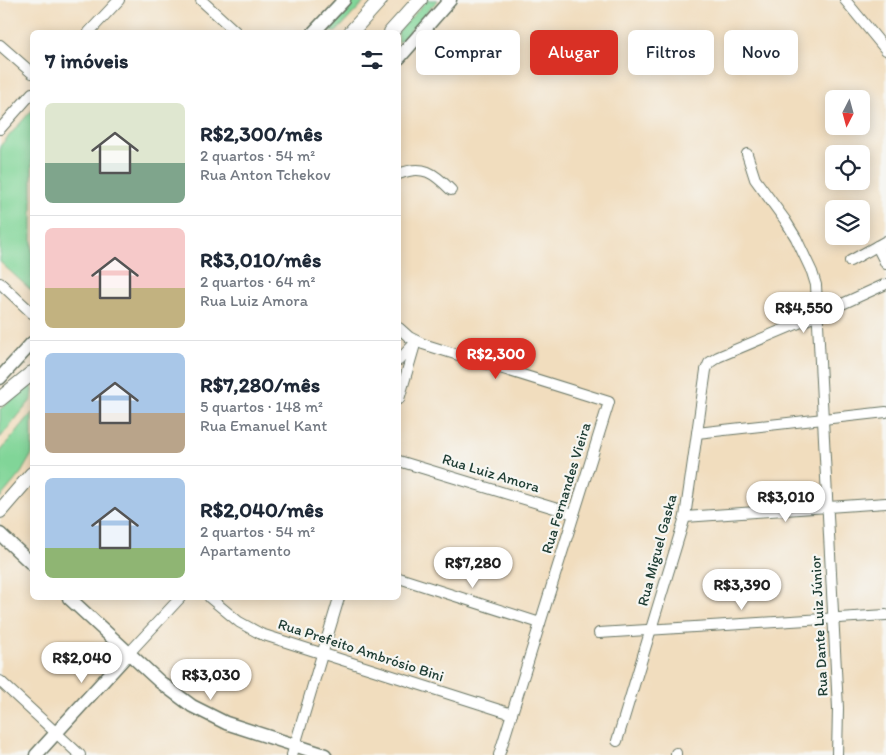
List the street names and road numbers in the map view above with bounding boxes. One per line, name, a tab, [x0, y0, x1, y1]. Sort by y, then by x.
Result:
street label: Rua Fernandes Vieira	[537, 420, 595, 556]
street label: Rua Luiz Amora	[440, 450, 542, 496]
street label: Rua Miguel Gaska	[633, 492, 681, 608]
street label: Rua Dante Luiz Júnior	[806, 555, 832, 697]
street label: Rua Prefeito Ambrósio Bini	[276, 615, 446, 685]

